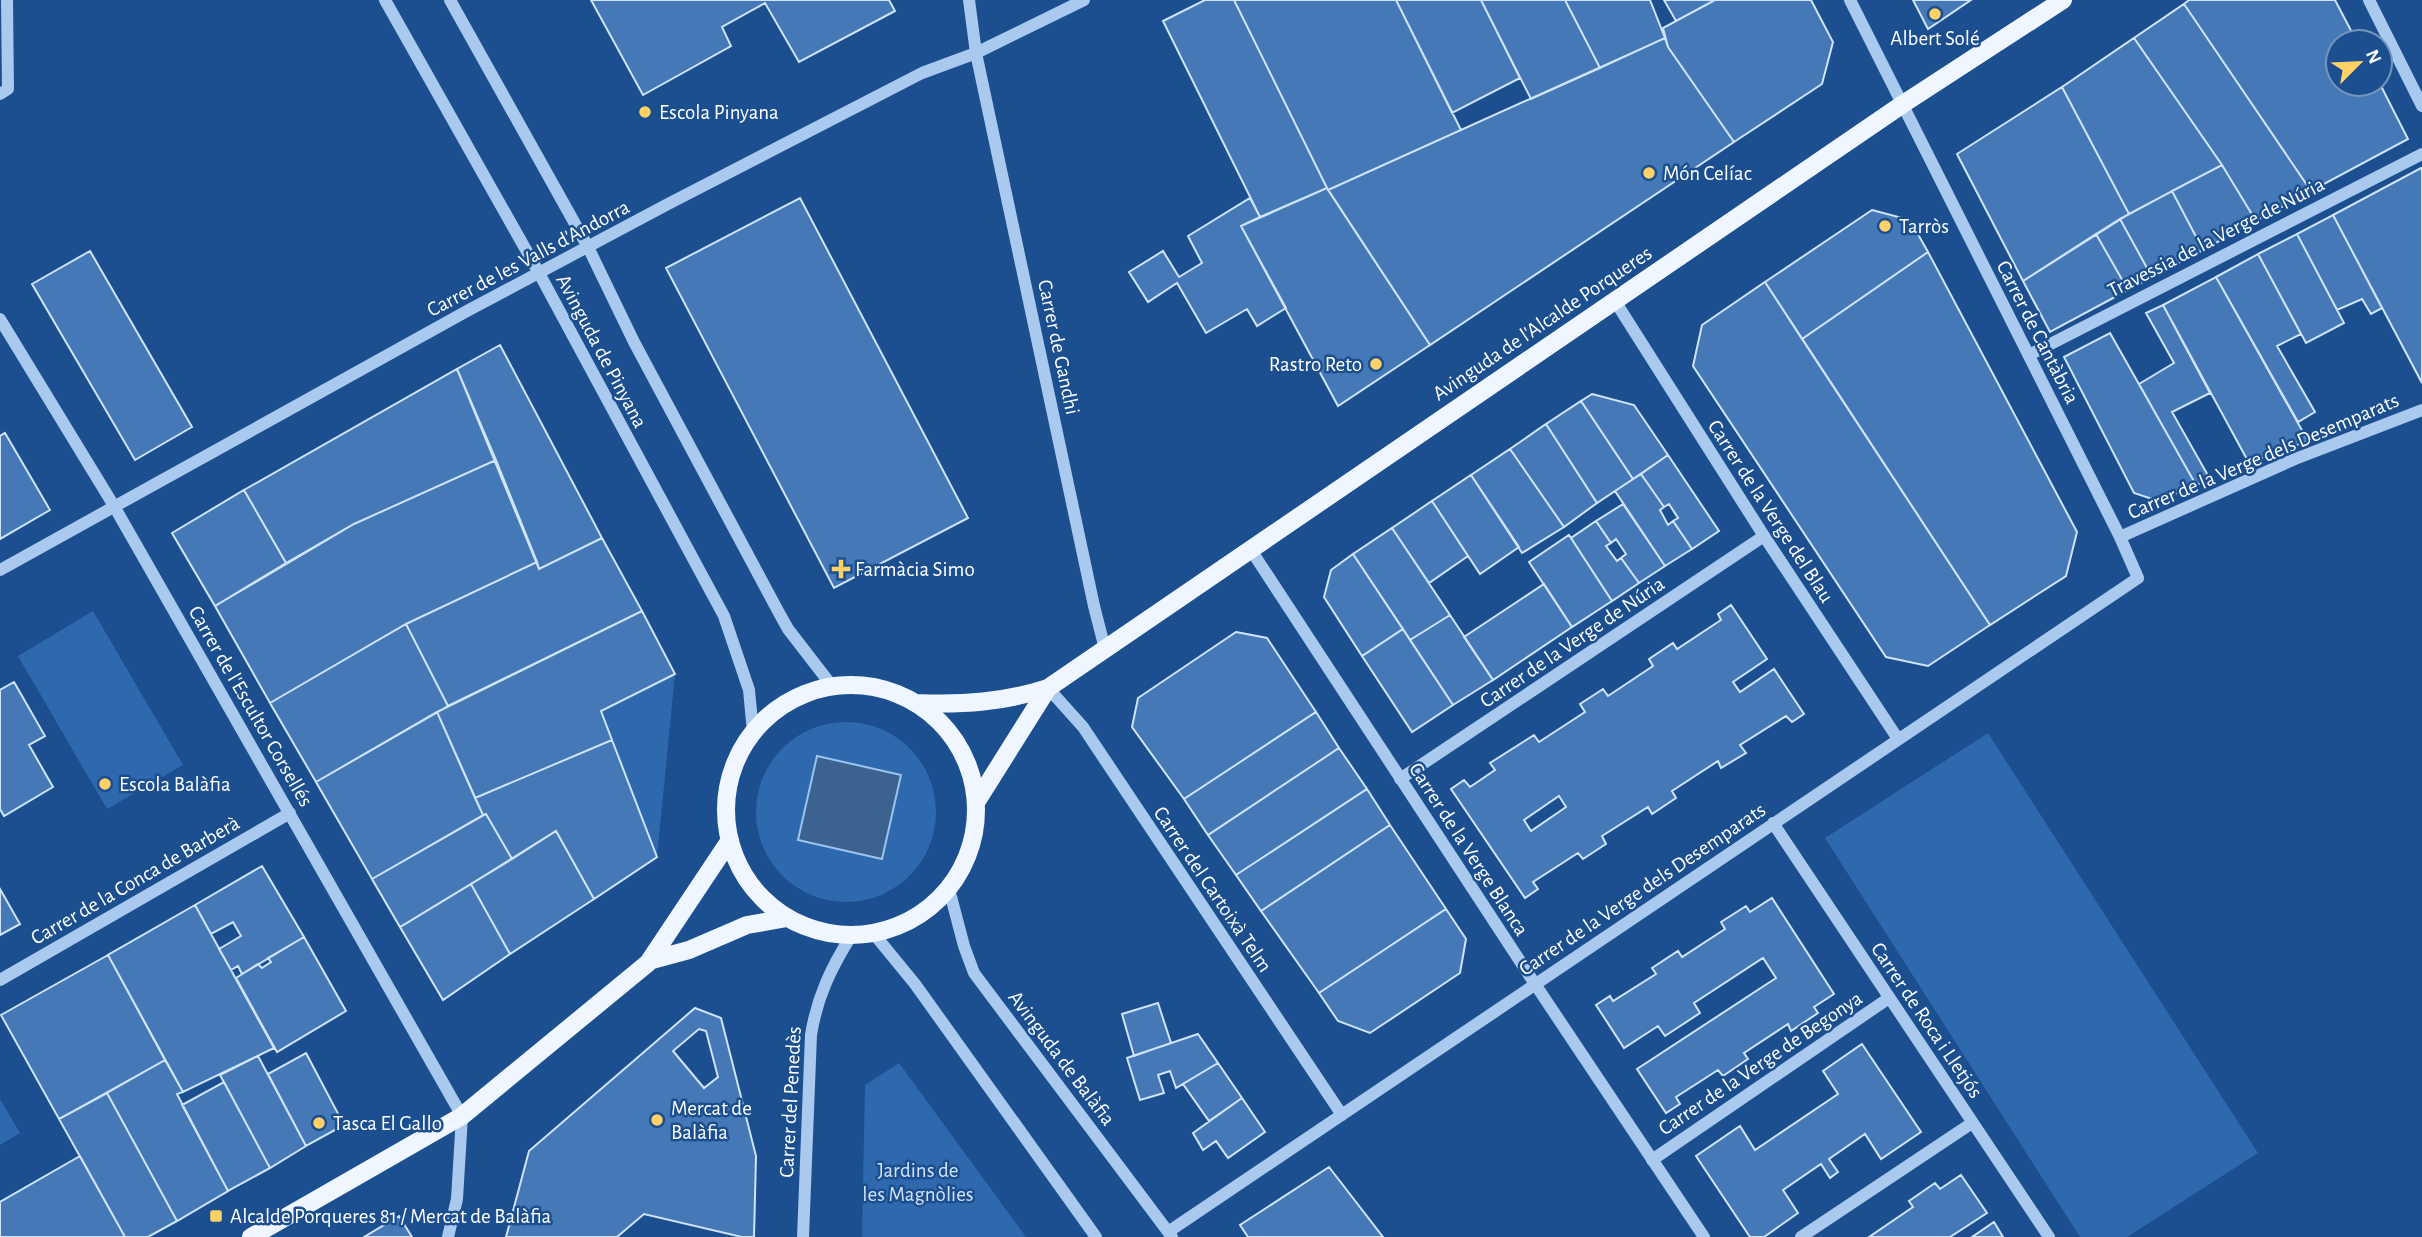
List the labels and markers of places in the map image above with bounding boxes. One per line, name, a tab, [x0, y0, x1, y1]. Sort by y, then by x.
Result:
marker: Albert Solé	[1927, 6, 1943, 22]
place label: Albert Solé	[1890, 28, 1980, 49]
place label: Escola Pinyana	[659, 102, 779, 123]
marker: Escola Pinyana	[637, 104, 653, 120]
place label: Món Celíac	[1663, 163, 1752, 184]
marker: Món Celíac	[1641, 165, 1657, 181]
place label: Tarròs	[1899, 216, 1949, 237]
marker: Tarròs	[1877, 218, 1893, 234]
place label: Rastro Reto	[1269, 354, 1362, 375]
marker: Rastro Reto	[1368, 356, 1384, 372]
place label: Farmàcia Simo	[855, 559, 975, 580]
marker: Farmàcia Simo	[833, 561, 849, 577]
place label: Escola Balàfia	[119, 774, 231, 795]
marker: Escola Balàfia	[97, 776, 113, 792]
place label: Mercat de Balàfia	[671, 1098, 752, 1143]
marker: Mercat de Balàfia	[649, 1112, 665, 1128]
place label: Tasca El Gallo	[333, 1113, 442, 1134]
marker: Tasca El Gallo	[311, 1115, 327, 1131]
place label: Alcalde Porqueres 81 / Mercat de Balàfia	[230, 1206, 552, 1227]
marker: Alcalde Porqueres 81 / Mercat de Balàfia	[208, 1208, 224, 1224]

